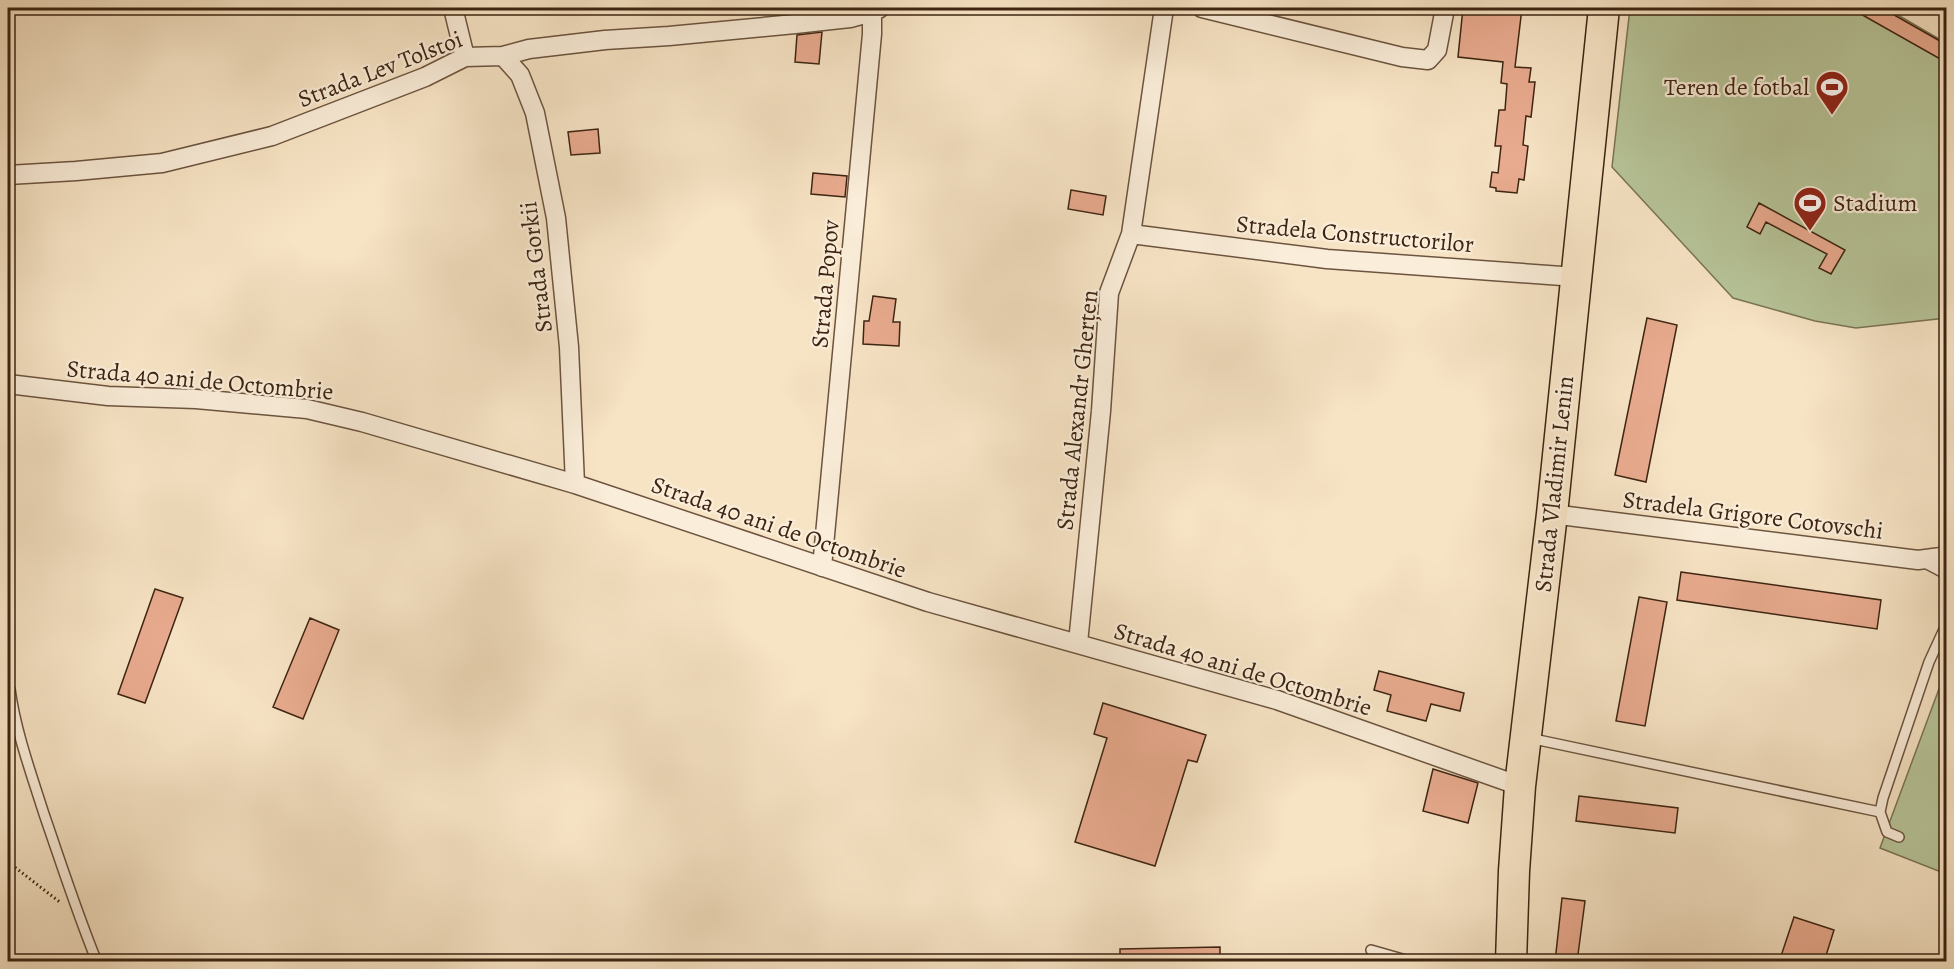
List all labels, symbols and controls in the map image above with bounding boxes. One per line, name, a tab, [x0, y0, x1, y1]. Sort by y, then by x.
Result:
street label: Strada Lev Tolstoi	[293, 23, 467, 115]
sports icon: Teren de fotbal	[1814, 69, 1850, 116]
place label: Teren de fotbal	[1664, 71, 1809, 103]
sports icon: Stadium	[1792, 185, 1828, 232]
place label: Stadium	[1833, 187, 1917, 219]
street label: Strada Gorkii	[512, 200, 560, 334]
street label: Stradela Constructorilor	[1235, 208, 1475, 260]
street label: Strada Popov	[803, 218, 847, 349]
street label: Strada Alexandr Gherțen	[1048, 288, 1106, 532]
street label: Strada 40 ani de Octombrie	[65, 352, 335, 408]
street label: Strada Vladimir Lenin	[1527, 374, 1581, 594]
street label: Strada 40 ani de Octombrie	[647, 468, 911, 586]
street label: Stradela Grigore Cotovschi	[1621, 483, 1885, 547]
street label: Strada 40 ani de Octombrie	[1110, 615, 1376, 723]

